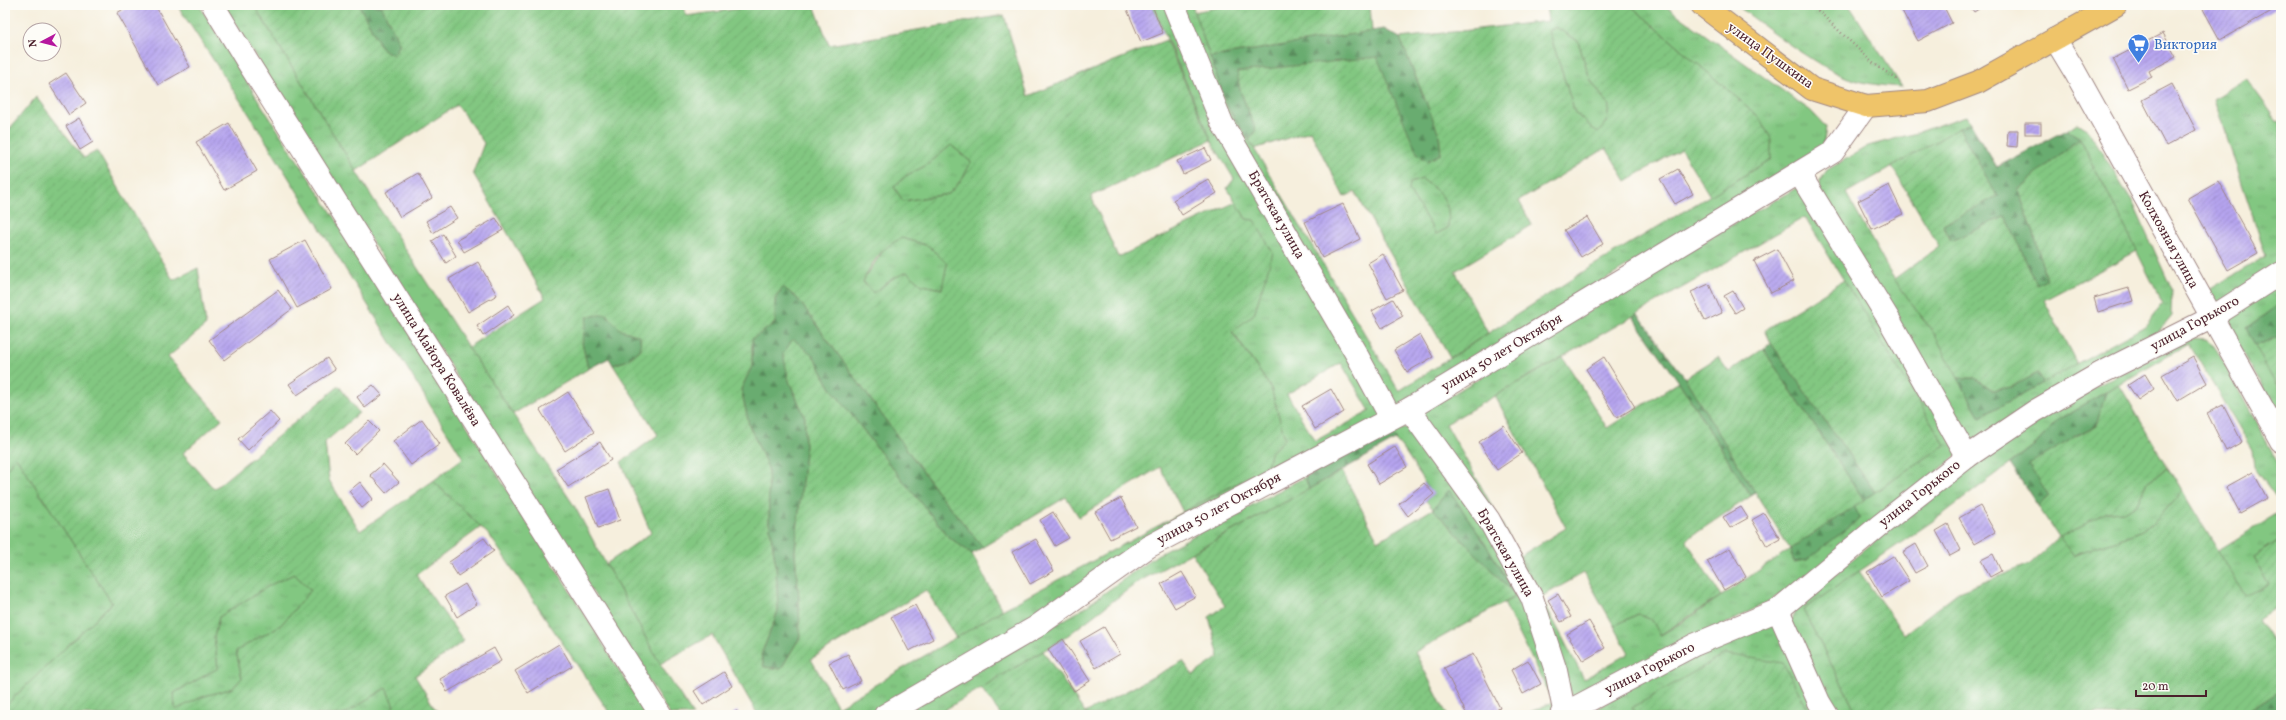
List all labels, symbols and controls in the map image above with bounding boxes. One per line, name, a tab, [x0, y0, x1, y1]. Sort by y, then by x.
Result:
street label: улица Пушкина	[1723, 18, 1817, 94]
north arrow	[22, 22, 62, 62]
supermarket icon: Виктория	[2125, 32, 2151, 65]
place label: Виктория	[2154, 36, 2217, 55]
text: N	[26, 38, 41, 48]
street label: Братская улица	[1243, 167, 1309, 263]
street label: Колхозная улица	[2133, 188, 2203, 292]
street label: улица Майора Ковалёва	[387, 290, 485, 431]
street label: улица Горького	[2147, 292, 2243, 356]
street label: улица 50 лет Октября	[1438, 309, 1566, 397]
street label: улица Горького	[1875, 456, 1965, 532]
street label: улица 50 лет Октября	[1154, 468, 1284, 550]
street label: Братская улица	[1472, 505, 1538, 601]
street label: улица Горького	[1602, 638, 1698, 700]
scale bar	[2136, 672, 2206, 698]
text: 20 m	[2142, 679, 2169, 695]

